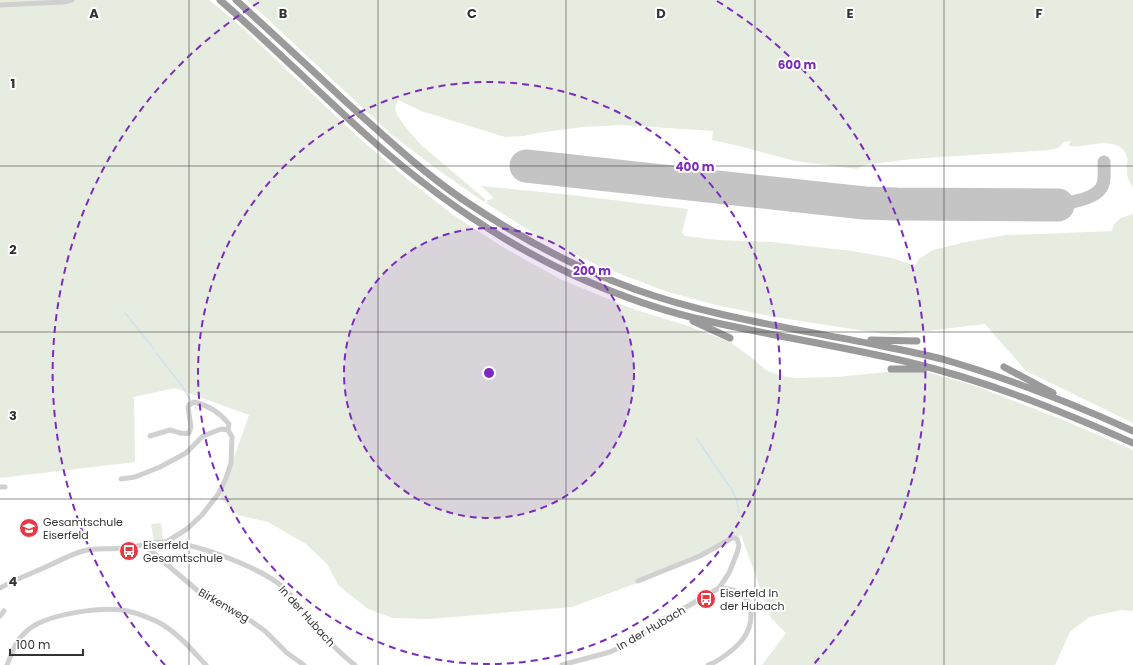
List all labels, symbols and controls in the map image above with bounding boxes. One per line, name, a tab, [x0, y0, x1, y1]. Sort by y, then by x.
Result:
text: A	[89, 4, 99, 23]
text: B	[279, 4, 288, 23]
text: C	[467, 4, 477, 23]
text: D	[656, 4, 666, 23]
text: E	[846, 4, 854, 23]
text: F	[1035, 4, 1043, 23]
text: 600 m	[778, 56, 817, 73]
text: 1	[11, 74, 15, 93]
text: 400 m	[675, 158, 715, 175]
text: 2	[9, 240, 17, 259]
text: 200 m	[573, 262, 611, 279]
centre of rings	[482, 366, 496, 380]
text: 3	[9, 406, 17, 425]
place label: Gesamtschule Eiserfeld	[43, 514, 123, 543]
school or university icon: Gesamtschule Eiserfeld	[18, 517, 40, 539]
place label: Eiserfeld Gesamtschule	[143, 537, 223, 566]
bus stop icon: Eiserfeld Gesamtschule	[118, 540, 140, 562]
text: 4	[9, 572, 18, 591]
street label: In der Hubach	[275, 582, 339, 650]
street label: Birkenweg	[196, 584, 252, 626]
place label: Eiserfeld In der Hubach	[720, 585, 785, 614]
bus stop icon: Eiserfeld In der Hubach	[695, 588, 717, 610]
street label: In der Hubach	[614, 602, 688, 654]
scale bar	[10, 631, 83, 657]
text: 100 m	[16, 636, 50, 653]

